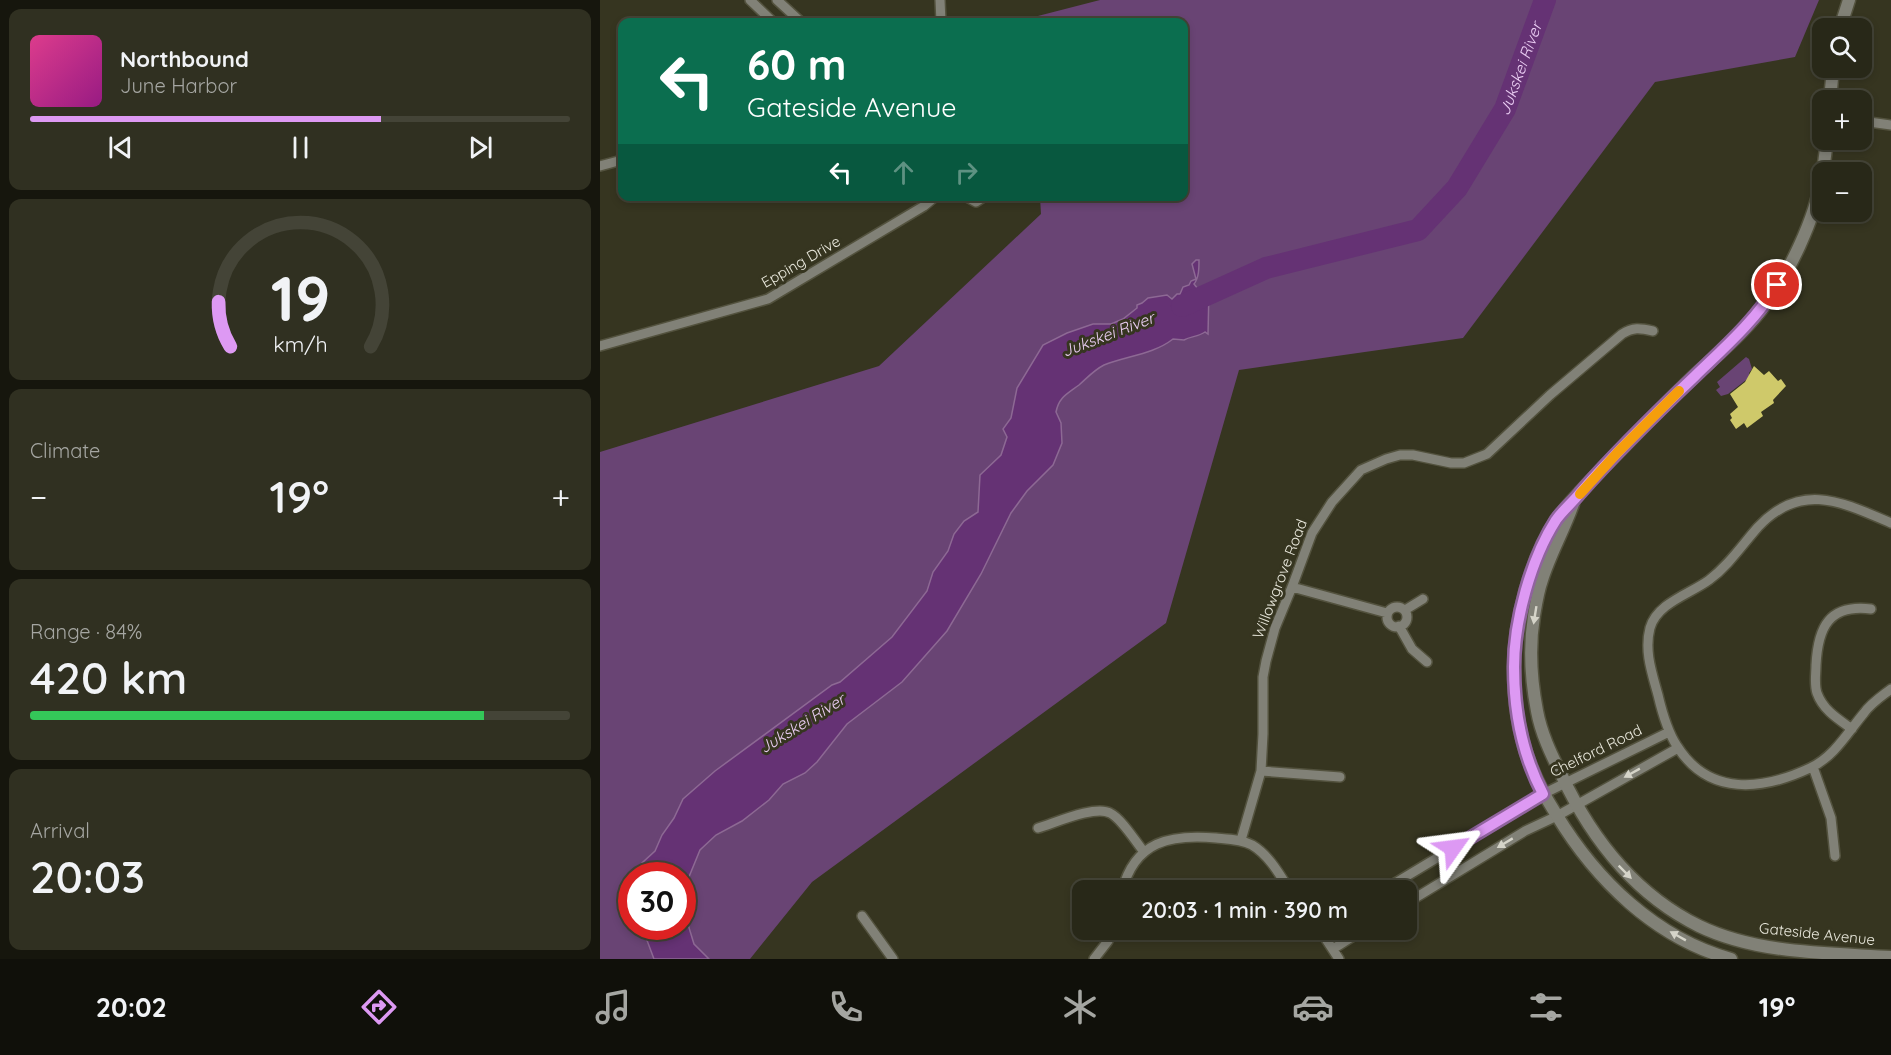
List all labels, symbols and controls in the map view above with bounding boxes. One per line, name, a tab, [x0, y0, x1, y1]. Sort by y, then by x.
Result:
water label: Jukskei River	[1494, 18, 1547, 119]
map controls	[1812, 18, 1872, 222]
button: search	[1812, 18, 1872, 78]
text: 60 m	[747, 38, 847, 91]
icon: left	[648, 42, 726, 120]
text: Northbound	[120, 45, 249, 73]
text: June Harbor	[120, 73, 237, 98]
text: Gateside Avenue	[747, 90, 957, 124]
button: +	[1812, 90, 1872, 150]
icon: previous	[104, 131, 137, 164]
icon: pause	[284, 131, 317, 164]
icon: next	[464, 131, 497, 164]
icon: left	[824, 156, 857, 189]
icon: ahead	[887, 156, 920, 189]
icon: right	[950, 156, 983, 189]
button: −	[1812, 162, 1872, 222]
street label: Epping Drive	[758, 231, 844, 292]
text: 19	[270, 259, 330, 337]
pin	[1751, 259, 1802, 310]
icon: arrive	[1760, 268, 1793, 301]
water label: Jukskei River	[1059, 307, 1159, 361]
text: km/h	[273, 331, 327, 357]
text: Climate	[30, 438, 100, 463]
text: 19°	[270, 468, 329, 524]
text: −	[30, 476, 47, 517]
text: +	[551, 476, 570, 517]
street label: Willowgrove Road	[1248, 516, 1311, 641]
one-way arrow	[1530, 605, 1539, 624]
text: Range · 84%	[30, 619, 142, 644]
text: 420 km	[30, 649, 187, 705]
water label: Jukskei River	[756, 688, 850, 757]
street label: Chelford Road	[1547, 720, 1645, 781]
one-way arrow	[1623, 768, 1640, 778]
position arrow	[1421, 816, 1485, 880]
text: Arrival	[30, 818, 90, 843]
one-way arrow	[1497, 838, 1513, 849]
text: 20:03	[30, 848, 145, 904]
speed limit sign: 30	[618, 862, 696, 940]
one-way arrow	[1618, 865, 1632, 879]
text: 20:03 · 1 min · 390 m	[1141, 896, 1348, 924]
street label: Gateside Avenue	[1758, 918, 1876, 949]
one-way arrow	[1669, 931, 1686, 941]
icon: directions	[358, 986, 400, 1028]
icon: music	[592, 986, 634, 1028]
icon: phone	[825, 986, 867, 1028]
icon: climate	[1059, 986, 1101, 1028]
icon: car	[1292, 986, 1334, 1028]
icon: filters	[1525, 986, 1567, 1028]
text: 20:02	[96, 990, 167, 1024]
text: 19°	[1759, 990, 1795, 1024]

